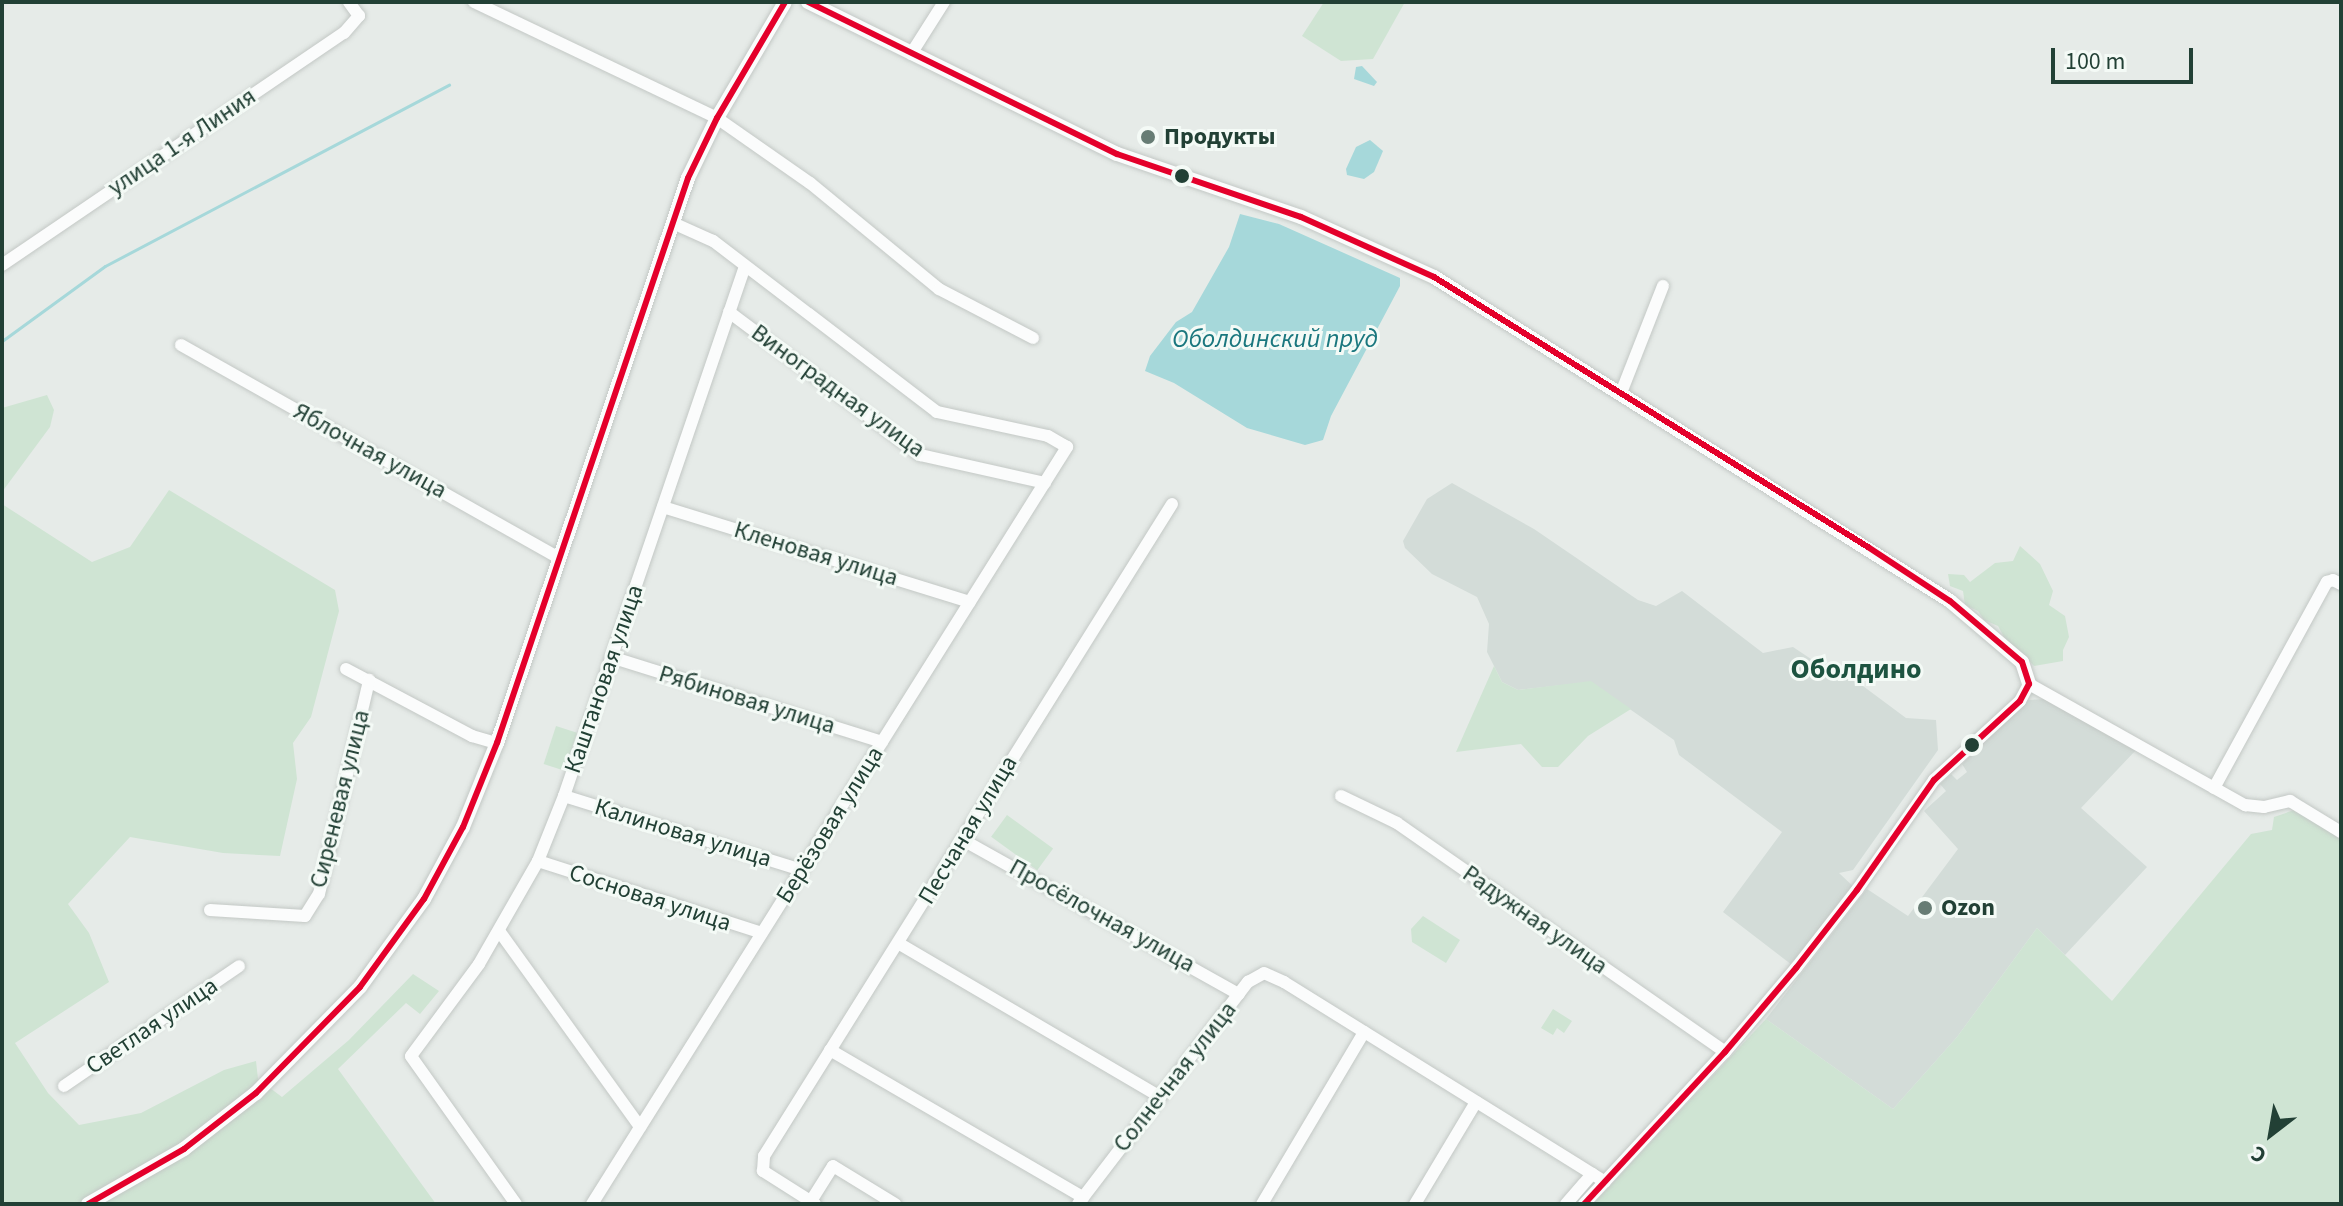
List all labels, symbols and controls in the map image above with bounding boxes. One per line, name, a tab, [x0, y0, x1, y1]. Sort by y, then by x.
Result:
scale bar	[2055, 32, 2197, 82]
text: 100 m	[2065, 44, 2125, 79]
street label: улица 1-я Линия	[103, 82, 261, 202]
place label: Продукты	[1164, 123, 1275, 151]
marker: Продукты	[1139, 128, 1157, 146]
unlabelled marker	[1174, 168, 1190, 184]
street label: Виноградная улица	[746, 318, 930, 464]
water label: Оболдинский пруд	[1172, 323, 1378, 355]
street label: Яблочная улица	[288, 397, 452, 505]
street label: Кленовая улица	[731, 515, 901, 593]
street label: Каштановая улица	[558, 581, 650, 777]
district label: Оболдино	[1791, 652, 1921, 686]
street label: Рябиновая улица	[655, 659, 839, 741]
street label: Сиреневая улица	[304, 707, 376, 891]
unlabelled marker	[1964, 737, 1980, 753]
street label: Берёзовая улица	[770, 741, 890, 909]
street label: Песчаная улица	[912, 751, 1024, 909]
street label: Калиновая улица	[591, 792, 775, 874]
street label: Просёлочная улица	[1004, 853, 1200, 979]
street label: Сосновая улица	[565, 858, 735, 938]
street label: Радужная улица	[1457, 859, 1613, 981]
place label: Ozon	[1941, 894, 1995, 922]
marker: Ozon	[1916, 899, 1934, 917]
street label: Светлая улица	[81, 971, 223, 1081]
street label: Солнечная улица	[1107, 996, 1243, 1158]
north arrow	[2231, 1094, 2311, 1174]
text: С	[2245, 1138, 2272, 1172]

